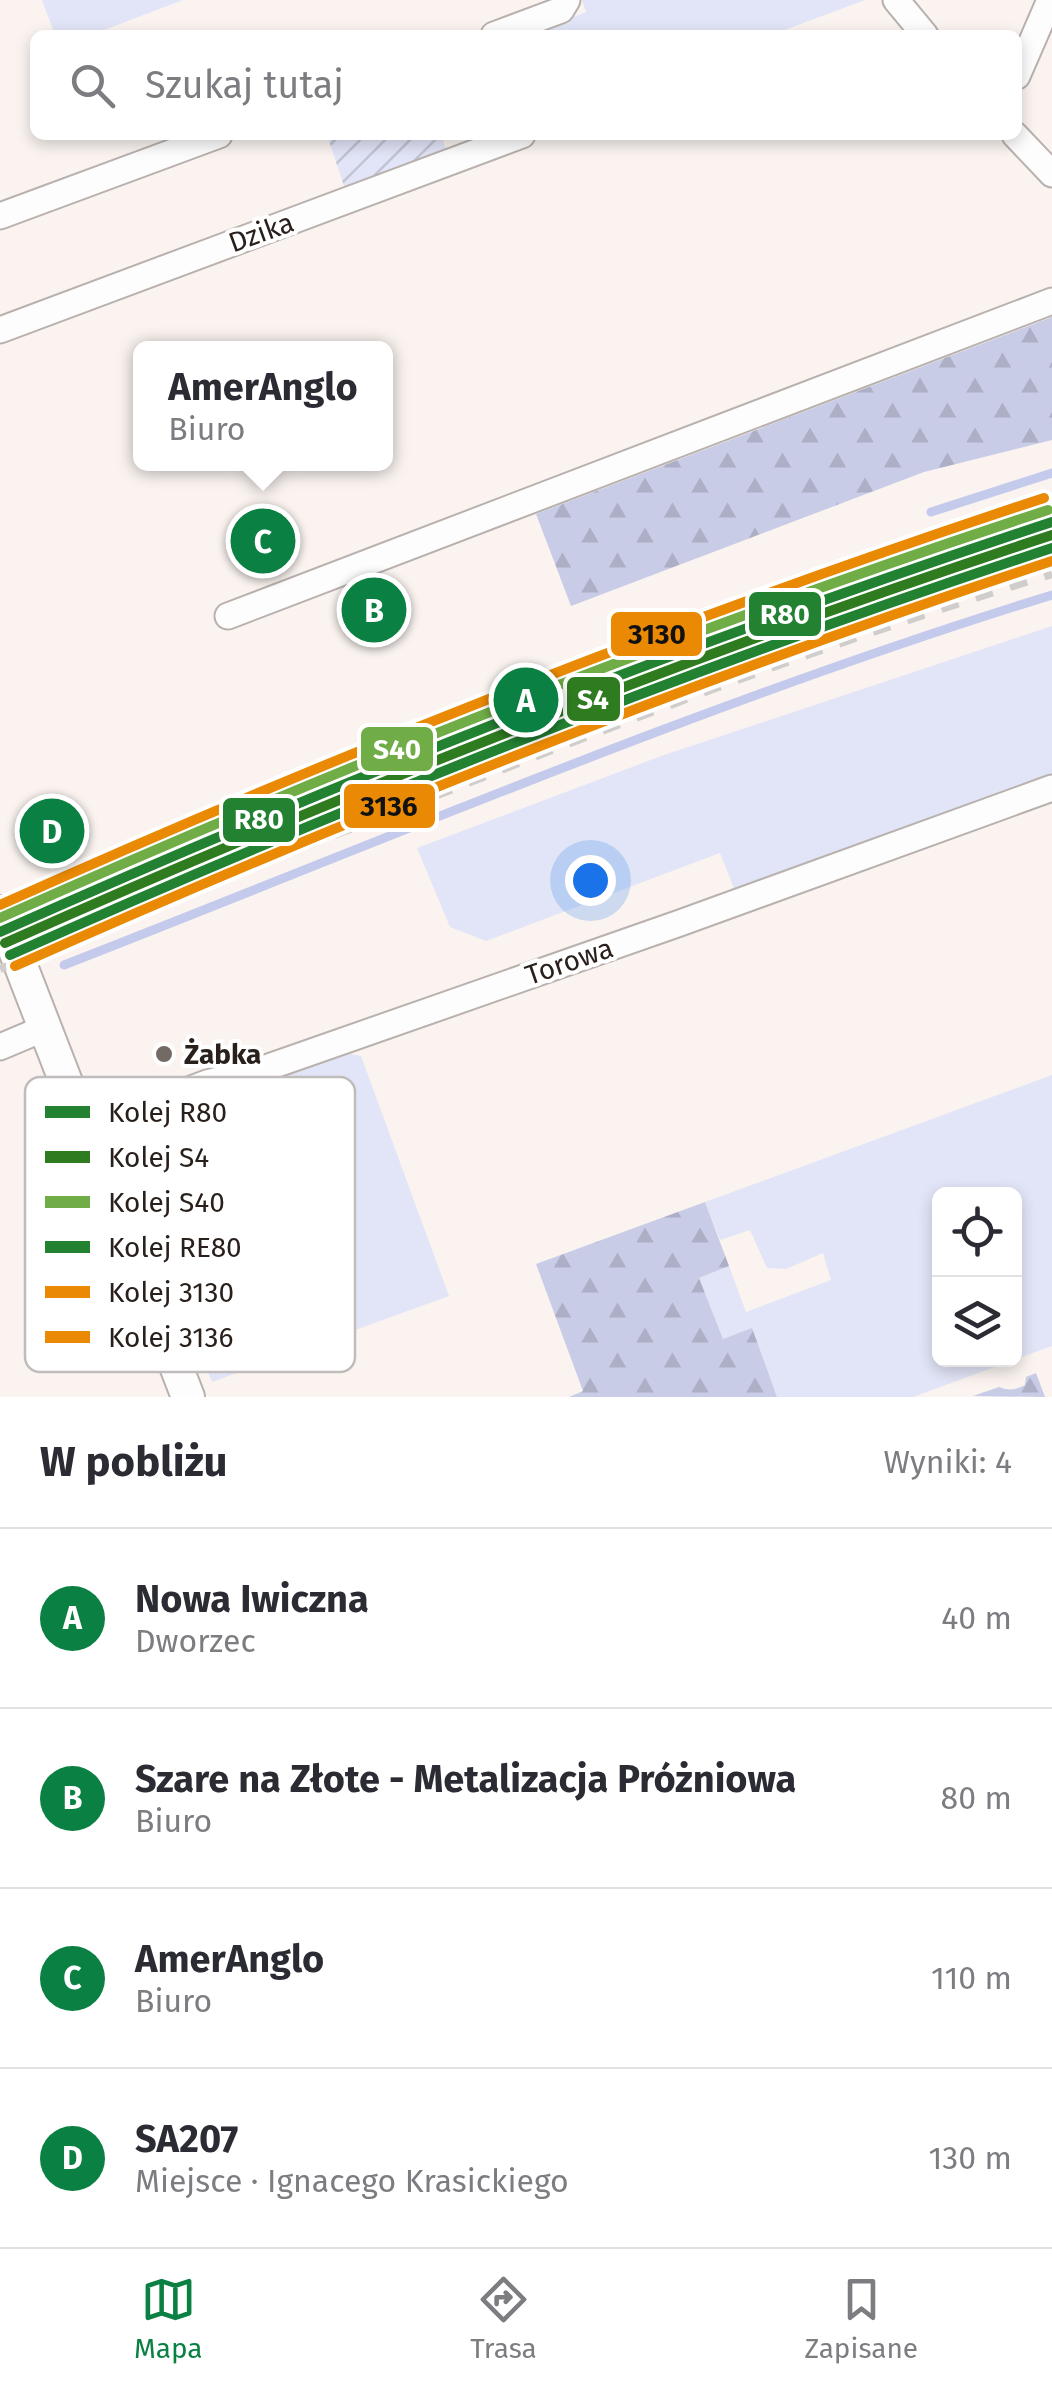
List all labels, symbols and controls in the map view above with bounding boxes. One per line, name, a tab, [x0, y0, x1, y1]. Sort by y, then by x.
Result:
search box	[30, 30, 1022, 140]
icon: search	[65, 58, 120, 113]
text: Szukaj tutaj	[145, 62, 344, 108]
street label: Dzika	[224, 205, 298, 259]
popup	[133, 341, 393, 471]
text: AmerAnglo	[168, 364, 358, 410]
text: Biuro	[168, 410, 246, 448]
pin: C	[230, 504, 296, 578]
pin: B	[342, 572, 406, 648]
line badge: R80	[747, 590, 823, 638]
text: R80	[760, 598, 810, 631]
line badge: 3130	[609, 610, 704, 658]
text: 3130	[627, 618, 686, 651]
pin: A	[494, 662, 558, 738]
line badge: S4	[565, 675, 622, 723]
text: S4	[577, 683, 609, 716]
line badge: S40	[359, 725, 435, 773]
text: S40	[373, 733, 421, 766]
line badge: 3136	[342, 782, 437, 830]
text: 3136	[359, 790, 418, 823]
pin: D	[20, 794, 84, 868]
line badge: R80	[221, 796, 297, 844]
text: R80	[234, 803, 284, 836]
your location	[565, 855, 616, 906]
street label: Torowa	[521, 931, 617, 992]
place label: Żabka	[184, 1038, 261, 1071]
marker: Żabka	[153, 1043, 175, 1065]
legend	[25, 1077, 355, 1372]
text: Kolej R80	[108, 1096, 227, 1129]
text: Kolej S4	[108, 1141, 209, 1174]
text: Kolej S40	[108, 1186, 225, 1219]
map controls	[932, 1187, 1022, 1367]
button: locate	[932, 1187, 1022, 1277]
text: Kolej RE80	[108, 1231, 242, 1264]
text: Kolej 3130	[108, 1276, 234, 1309]
button: layers	[932, 1277, 1022, 1367]
text: Kolej 3136	[108, 1321, 233, 1354]
text: W pobliżu	[40, 1437, 227, 1487]
text: Wyniki: 4	[883, 1443, 1012, 1481]
text: Nowa Iwiczna	[135, 1576, 369, 1622]
text: A	[63, 1599, 82, 1637]
text: 40 m	[941, 1599, 1012, 1637]
text: Dworzec	[135, 1622, 256, 1660]
text: Szare na Złote - Metalizacja Próżniowa	[135, 1756, 796, 1802]
text: B	[63, 1779, 82, 1817]
text: 80 m	[941, 1779, 1012, 1817]
text: Biuro	[135, 1802, 212, 1840]
text: AmerAnglo	[135, 1936, 324, 1982]
text: C	[63, 1959, 82, 1997]
text: 110 m	[931, 1959, 1012, 1997]
text: Biuro	[135, 1982, 212, 2020]
text: SA207	[135, 2116, 238, 2162]
text: D	[62, 2139, 83, 2177]
text: 130 m	[928, 2139, 1012, 2177]
text: Miejsce · Ignacego Krasickiego	[135, 2162, 569, 2200]
tab: Mapa	[134, 2272, 202, 2365]
tab: Trasa	[470, 2272, 537, 2365]
tab: Zapisane	[804, 2272, 918, 2365]

